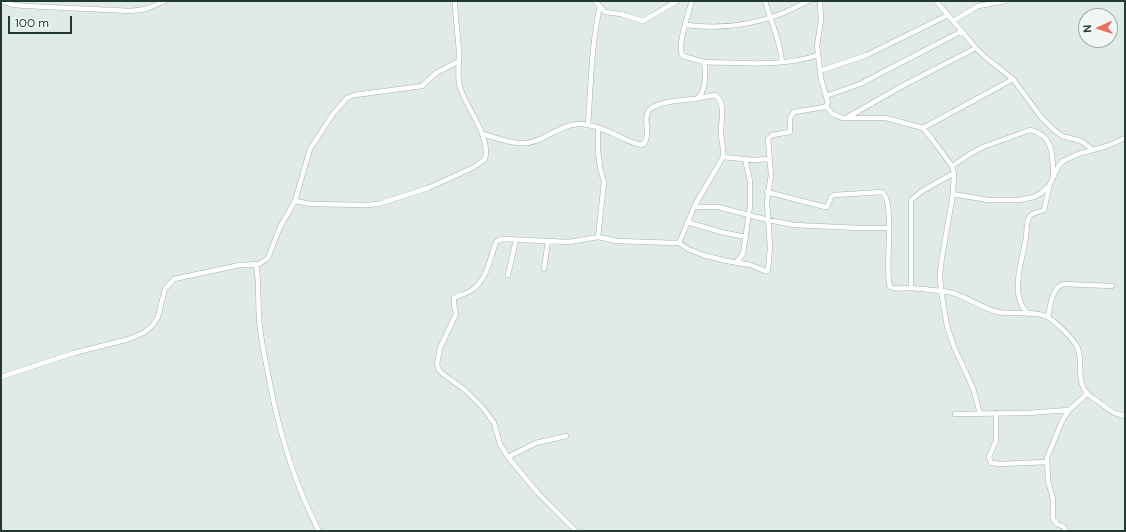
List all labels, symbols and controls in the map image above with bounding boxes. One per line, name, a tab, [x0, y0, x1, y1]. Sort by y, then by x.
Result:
scale bar	[10, 8, 74, 34]
north arrow	[1078, 8, 1118, 48]
text: 100 m	[15, 15, 49, 31]
text: N	[1080, 24, 1094, 33]

